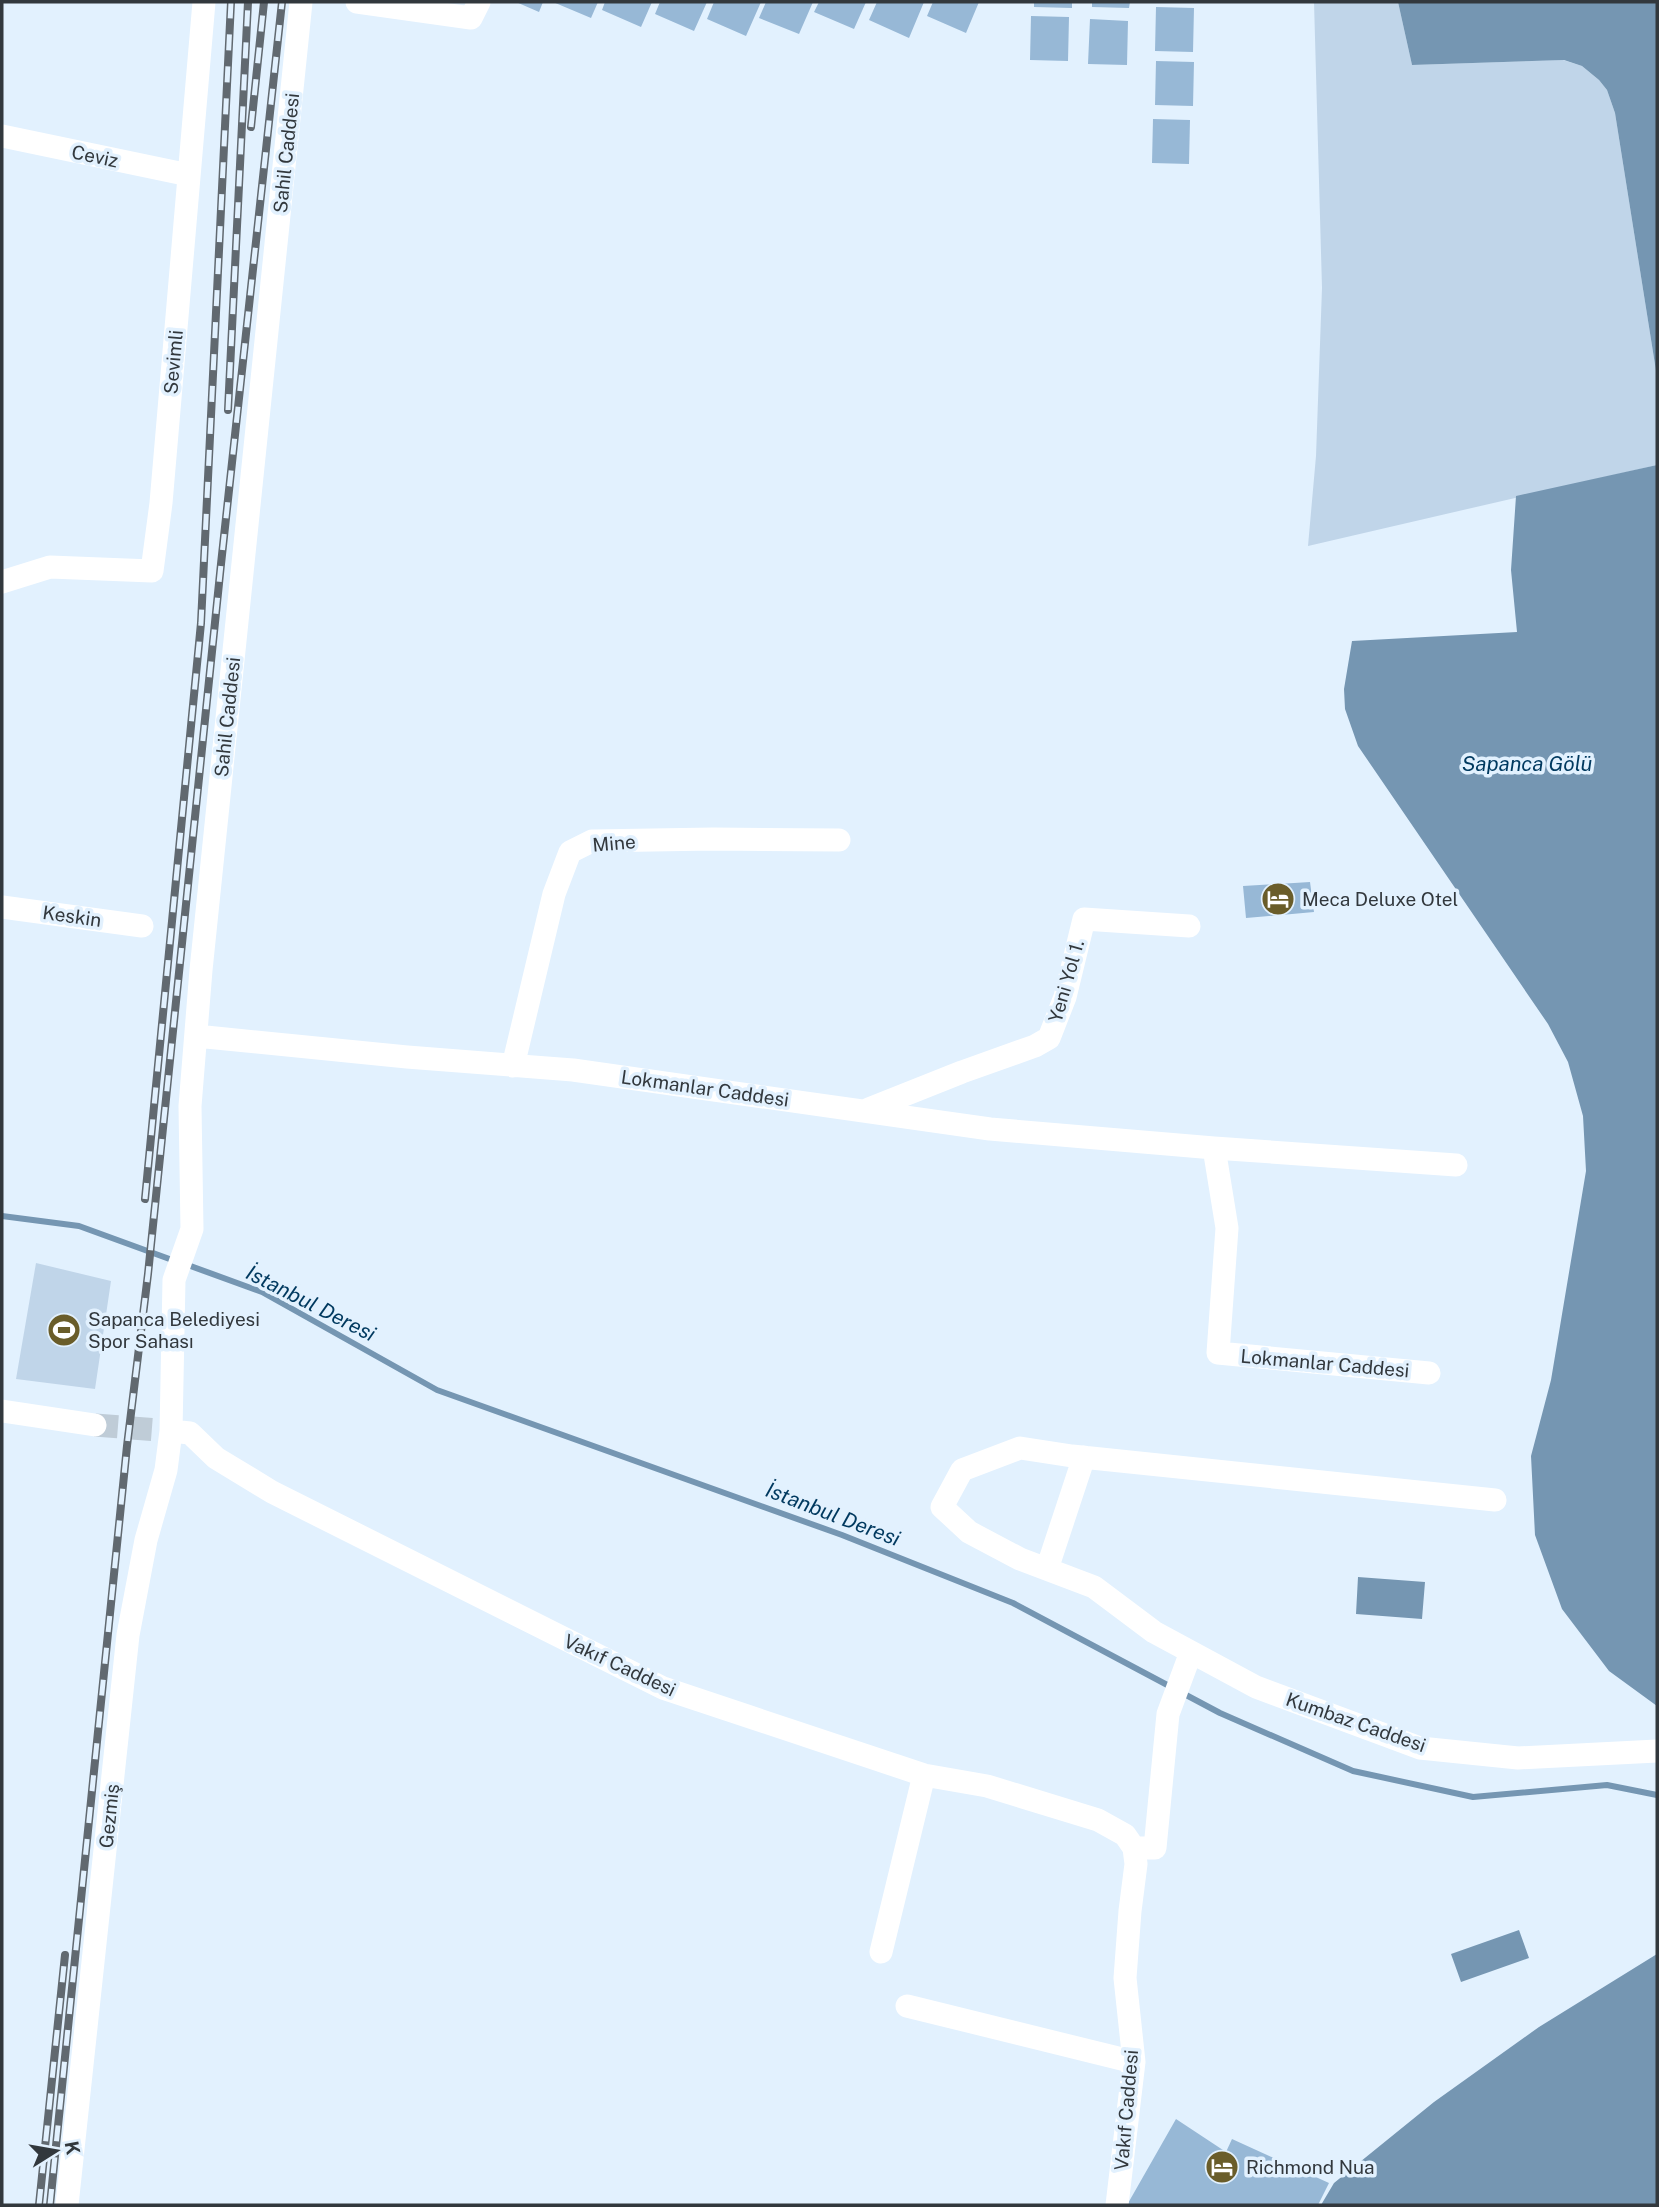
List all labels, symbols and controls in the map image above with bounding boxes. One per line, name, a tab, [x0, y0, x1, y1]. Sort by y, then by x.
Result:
street label: Sahil Caddesi	[269, 92, 303, 214]
street label: Ceviz	[70, 140, 120, 172]
street label: Sevimli	[159, 329, 187, 395]
street label: Sahil Caddesi	[210, 656, 244, 778]
water label: Sapanca Gölü	[1462, 751, 1592, 776]
street label: Mine	[591, 830, 637, 856]
hotel icon: Meca Deluxe Otel	[1259, 880, 1297, 918]
place label: Meca Deluxe Otel	[1302, 888, 1458, 910]
street label: Keskin	[41, 901, 103, 931]
street label: Yeni Yol 1.	[1044, 937, 1088, 1025]
street label: Lokmanlar Caddesi	[620, 1065, 790, 1111]
water label: İstanbul Deresi	[242, 1260, 380, 1346]
place label: Sapanca Belediyesi Spor Sahası	[88, 1308, 260, 1352]
sports icon: Sapanca Belediyesi Spor Sahası	[45, 1311, 83, 1349]
street label: Lokmanlar Caddesi	[1240, 1345, 1410, 1381]
water label: İstanbul Deresi	[762, 1477, 904, 1551]
street label: Vakıf Caddesi	[561, 1629, 679, 1701]
street label: Kumbaz Caddesi	[1283, 1688, 1429, 1756]
street label: Gezmiş	[95, 1783, 123, 1849]
street label: Vakıf Caddesi	[1110, 2049, 1142, 2171]
north arrow	[21, 2116, 91, 2186]
text: K	[61, 2139, 85, 2157]
hotel icon: Richmond Nua	[1203, 2148, 1241, 2186]
place label: Richmond Nua	[1246, 2156, 1375, 2178]

